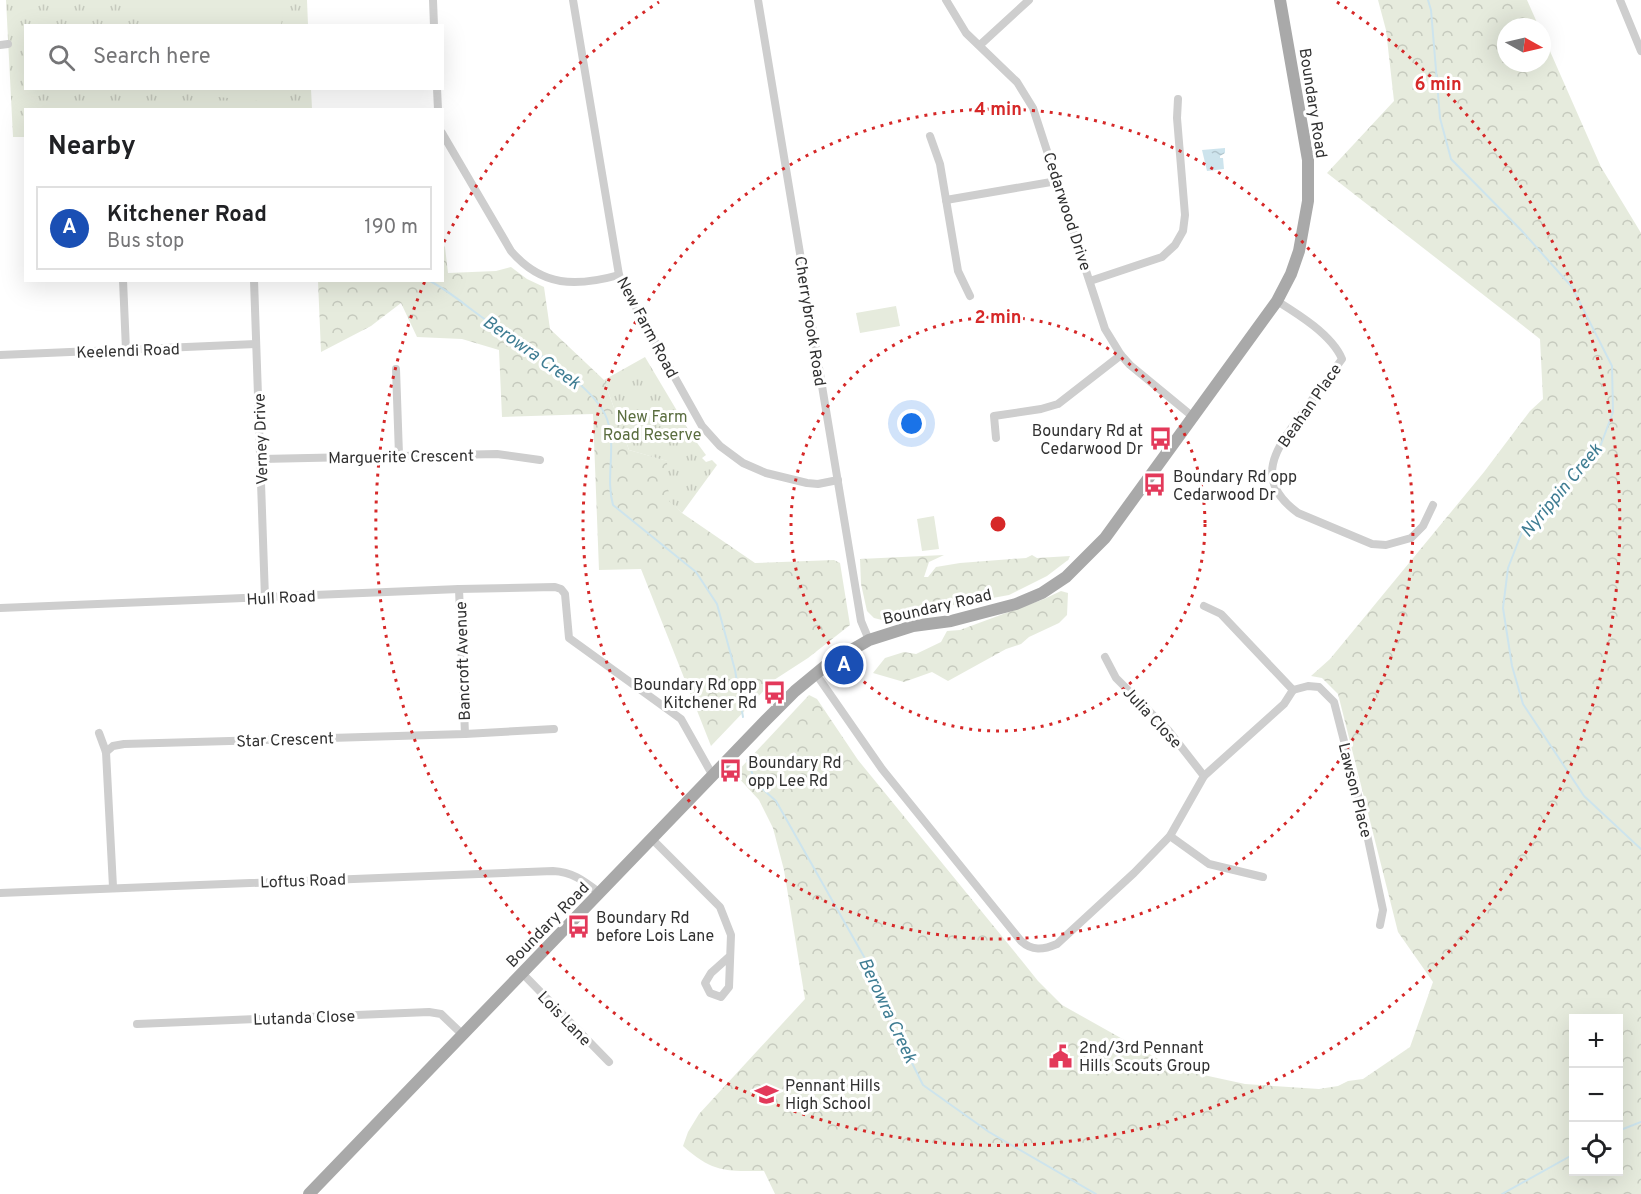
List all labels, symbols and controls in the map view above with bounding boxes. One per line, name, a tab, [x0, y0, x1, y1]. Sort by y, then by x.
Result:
north arrow	[1497, 18, 1551, 72]
search box	[24, 24, 444, 90]
icon: search	[45, 41, 78, 74]
text: Search here	[93, 44, 211, 71]
street label: Boundary Road	[1293, 47, 1331, 160]
text: 6 min	[1414, 74, 1462, 97]
text: 4 min	[974, 99, 1022, 122]
text: Nearby	[48, 131, 136, 164]
street label: Cedarwood Drive	[1038, 150, 1095, 273]
text: Kitchener Road	[107, 202, 267, 229]
text: A	[62, 215, 77, 241]
text: 190 m	[364, 215, 418, 241]
text: Bus stop	[107, 229, 184, 255]
street label: Cherrybrook Road	[789, 255, 829, 388]
street label: New Farm Road	[611, 274, 681, 382]
text: 2 min	[974, 307, 1022, 330]
water label: Berowra Creek	[478, 311, 585, 396]
street label: Keelendi Road	[76, 340, 180, 364]
street label: Beahan Place	[1274, 360, 1347, 452]
street label: Verney Drive	[250, 393, 274, 485]
park label: New Farm Road Reserve	[603, 408, 701, 446]
your location	[897, 409, 926, 438]
place label: Boundary Rd at Cedarwood Dr	[1032, 422, 1143, 460]
bus stop icon: Boundary Rd at Cedarwood Dr	[1148, 426, 1174, 452]
water label: Nyrippin Creek	[1516, 439, 1609, 543]
street label: Marguerite Crescent	[328, 447, 474, 469]
place label: Boundary Rd opp Cedarwood Dr	[1173, 468, 1297, 506]
bus stop icon: Boundary Rd opp Cedarwood Dr	[1142, 472, 1168, 498]
centre of rings	[988, 514, 1008, 534]
street label: Boundary Road	[881, 586, 994, 630]
street label: Hull Road	[246, 587, 316, 611]
street label: Bancroft Avenue	[452, 601, 476, 721]
pin: A	[824, 642, 864, 688]
place label: Boundary Rd opp Kitchener Rd	[633, 676, 757, 714]
bus stop icon: Boundary Rd opp Kitchener Rd	[762, 680, 788, 706]
street label: Julia Close	[1118, 683, 1185, 754]
street label: Star Crescent	[236, 729, 334, 753]
street label: Lawson Place	[1333, 741, 1376, 840]
place label: Boundary Rd opp Lee Rd	[748, 754, 841, 792]
bus stop icon: Boundary Rd opp Lee Rd	[717, 758, 743, 784]
street label: Loftus Road	[260, 871, 346, 893]
street label: Boundary Road	[503, 878, 594, 972]
place label: Boundary Rd before Lois Lane	[596, 909, 714, 947]
bus stop icon: Boundary Rd before Lois Lane	[565, 913, 591, 939]
water label: Berowra Creek	[852, 954, 922, 1068]
street label: Lois Lane	[533, 988, 595, 1051]
street label: Lutanda Close	[253, 1007, 355, 1031]
map controls	[1569, 1014, 1623, 1176]
button: +	[1569, 1014, 1623, 1068]
place label: 2nd/3rd Pennant Hills Scouts Group	[1079, 1039, 1210, 1077]
public building icon: 2nd/3rd Pennant Hills Scouts Group	[1048, 1043, 1074, 1069]
button: −	[1569, 1068, 1623, 1122]
place label: Pennant Hills High School	[785, 1077, 881, 1115]
school or university icon: Pennant Hills High School	[754, 1081, 780, 1107]
button: locate	[1569, 1122, 1623, 1176]

